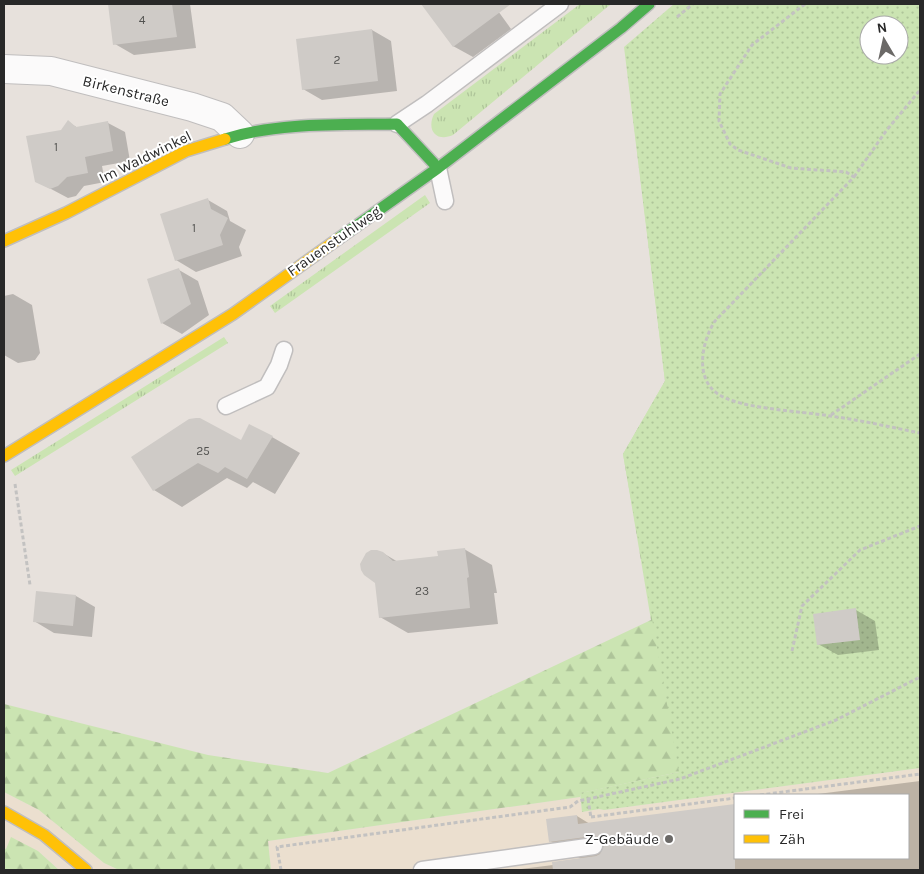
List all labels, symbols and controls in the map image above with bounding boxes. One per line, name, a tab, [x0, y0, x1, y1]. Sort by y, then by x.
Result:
house number: 4	[139, 13, 146, 27]
north arrow	[859, 15, 909, 65]
text: N	[876, 18, 888, 37]
house number: 2	[334, 53, 341, 67]
street label: Birkenstraße	[81, 72, 171, 110]
street label: Im Waldwinkel	[96, 127, 194, 187]
house number: 1	[54, 140, 58, 154]
street label: Frauenstuhlweg	[284, 202, 385, 280]
house number: 1	[192, 221, 196, 235]
house number: 25	[196, 444, 210, 458]
house number: 23	[415, 584, 429, 598]
legend	[734, 794, 909, 859]
text: Frei	[779, 805, 804, 823]
place label: Z-Gebäude	[585, 830, 659, 848]
text: Zäh	[779, 830, 805, 848]
marker: Z-Gebäude	[663, 833, 675, 845]

